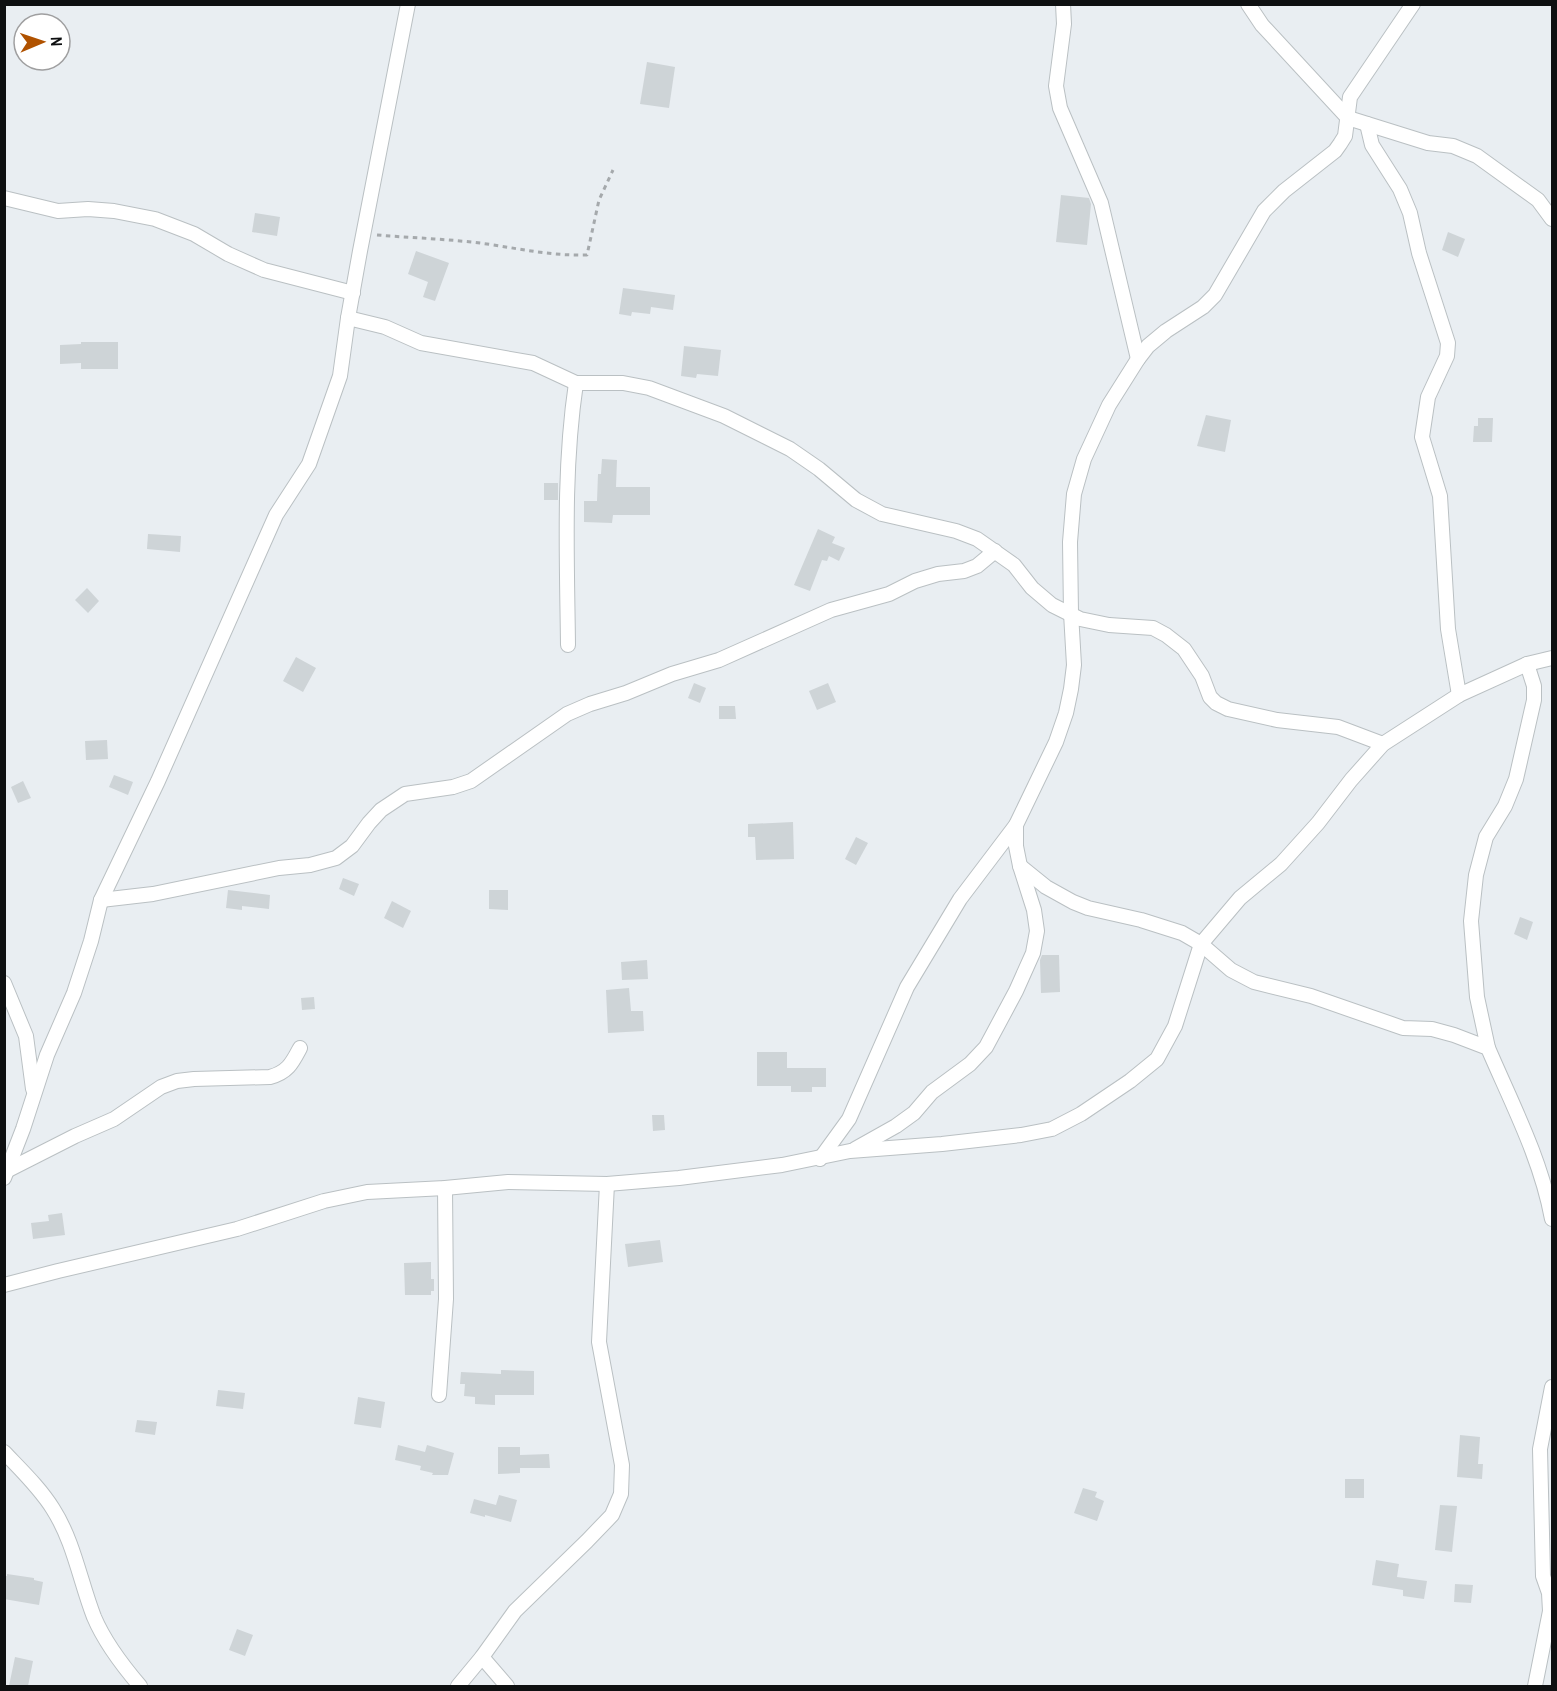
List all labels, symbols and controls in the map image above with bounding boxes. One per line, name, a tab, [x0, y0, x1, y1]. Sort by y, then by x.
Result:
north arrow	[12, 12, 72, 72]
text: N	[46, 36, 68, 47]

